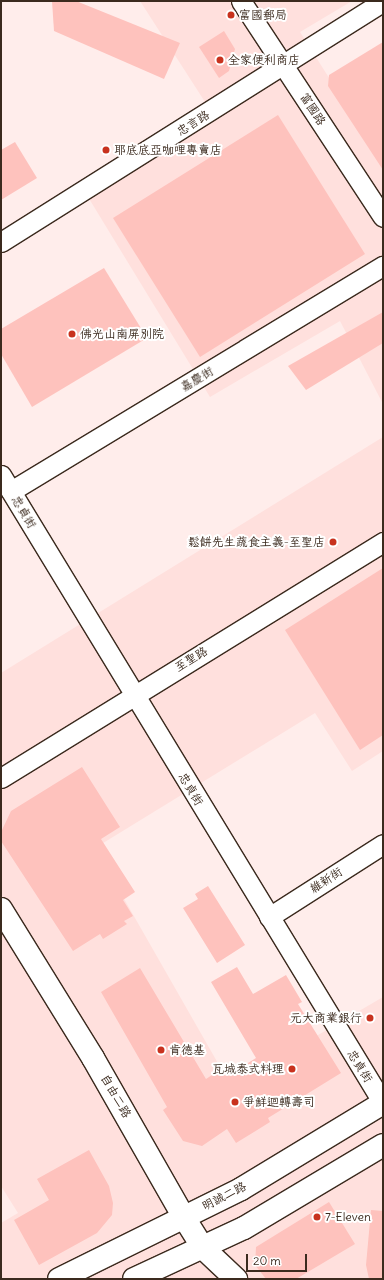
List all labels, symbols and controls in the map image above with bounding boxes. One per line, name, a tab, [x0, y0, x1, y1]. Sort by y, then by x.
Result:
place label: 富國郵局	[239, 8, 287, 22]
marker: 富國郵局	[226, 10, 236, 20]
place label: 全家便利商店	[228, 53, 300, 67]
marker: 全家便利商店	[215, 55, 225, 65]
street label: 富國路	[297, 90, 329, 128]
street label: 忠言路	[174, 107, 212, 139]
place label: 耶底底亞咖哩專賣店	[114, 143, 222, 157]
marker: 耶底底亞咖哩專賣店	[101, 145, 111, 155]
place label: 佛光山南屏別院	[80, 327, 164, 341]
marker: 佛光山南屏別院	[67, 329, 77, 339]
street label: 嘉慶街	[178, 364, 216, 394]
street label: 忠貞街	[9, 493, 39, 531]
place label: 鬆餅先生蔬食主義-至聖店	[188, 535, 325, 549]
marker: 鬆餅先生蔬食主義-至聖店	[328, 537, 338, 547]
street label: 至聖路	[172, 644, 210, 674]
street label: 忠貞街	[176, 770, 206, 808]
street label: 維新街	[307, 864, 345, 896]
place label: 元大商業銀行	[290, 1011, 362, 1025]
marker: 元大商業銀行	[365, 1013, 375, 1023]
place label: 肯德基	[169, 1043, 205, 1057]
marker: 肯德基	[156, 1045, 166, 1055]
street label: 忠貞街	[344, 1047, 376, 1085]
place label: 瓦城泰式料理	[212, 1062, 284, 1076]
marker: 瓦城泰式料理	[287, 1064, 297, 1074]
street label: 自由二路	[98, 1072, 134, 1120]
place label: 爭鮮迴轉壽司	[243, 1095, 315, 1109]
marker: 爭鮮迴轉壽司	[230, 1097, 240, 1107]
street label: 明誠二路	[199, 1179, 249, 1213]
place label: 7-Eleven	[325, 1210, 371, 1224]
marker: 7-Eleven	[312, 1212, 322, 1222]
scale bar	[248, 1246, 309, 1272]
text: 20 m	[253, 1253, 281, 1268]

